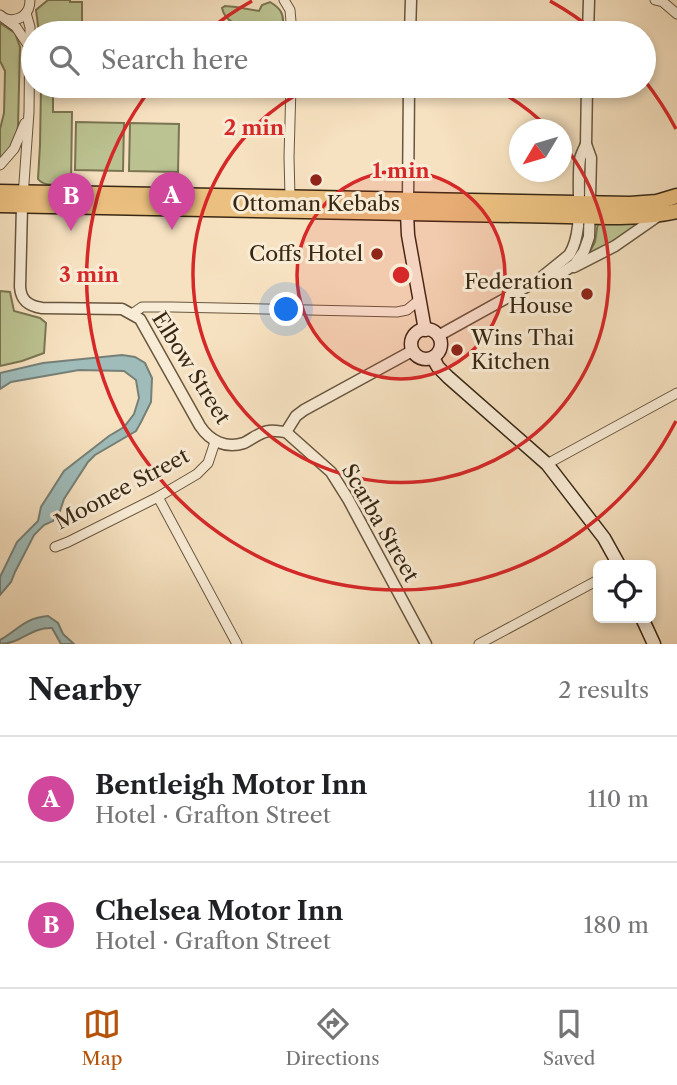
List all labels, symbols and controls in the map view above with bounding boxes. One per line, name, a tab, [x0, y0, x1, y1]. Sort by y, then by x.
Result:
search box	[21, 21, 656, 98]
icon: search	[45, 41, 83, 79]
text: Search here	[101, 44, 248, 76]
text: 2 min	[224, 115, 285, 140]
north arrow	[509, 119, 572, 182]
text: 1 min	[372, 158, 430, 183]
pin: A	[149, 172, 195, 230]
marker: Ottoman Kebabs	[308, 172, 324, 188]
pin: B	[48, 173, 94, 231]
place label: Ottoman Kebabs	[232, 191, 400, 216]
place label: Coffs Hotel	[249, 241, 363, 266]
marker: Coffs Hotel	[369, 246, 385, 262]
text: 3 min	[59, 262, 120, 287]
centre of rings	[389, 263, 413, 287]
place label: Federation House	[464, 269, 573, 318]
marker: Federation House	[579, 286, 595, 302]
your location	[269, 292, 303, 326]
street label: Elbow Street	[147, 307, 236, 429]
place label: Wins Thai Kitchen	[470, 325, 574, 374]
marker: Wins Thai Kitchen	[449, 342, 465, 358]
street label: Moonee Street	[50, 442, 194, 534]
street label: Scarba Street	[337, 459, 425, 587]
map controls	[593, 560, 656, 623]
button: locate	[593, 560, 656, 623]
text: Nearby	[28, 671, 141, 708]
text: 2 results	[558, 676, 649, 704]
text: Bentleigh Motor Inn	[95, 769, 367, 801]
text: A	[42, 785, 60, 813]
text: 110 m	[588, 785, 649, 813]
text: Hotel · Grafton Street	[95, 801, 331, 829]
text: Chelsea Motor Inn	[95, 895, 343, 927]
text: B	[42, 911, 60, 939]
text: 180 m	[584, 911, 649, 939]
text: Hotel · Grafton Street	[95, 927, 331, 955]
tab: Map	[82, 1005, 122, 1070]
tab: Directions	[286, 1005, 379, 1070]
tab: Saved	[543, 1005, 595, 1070]

